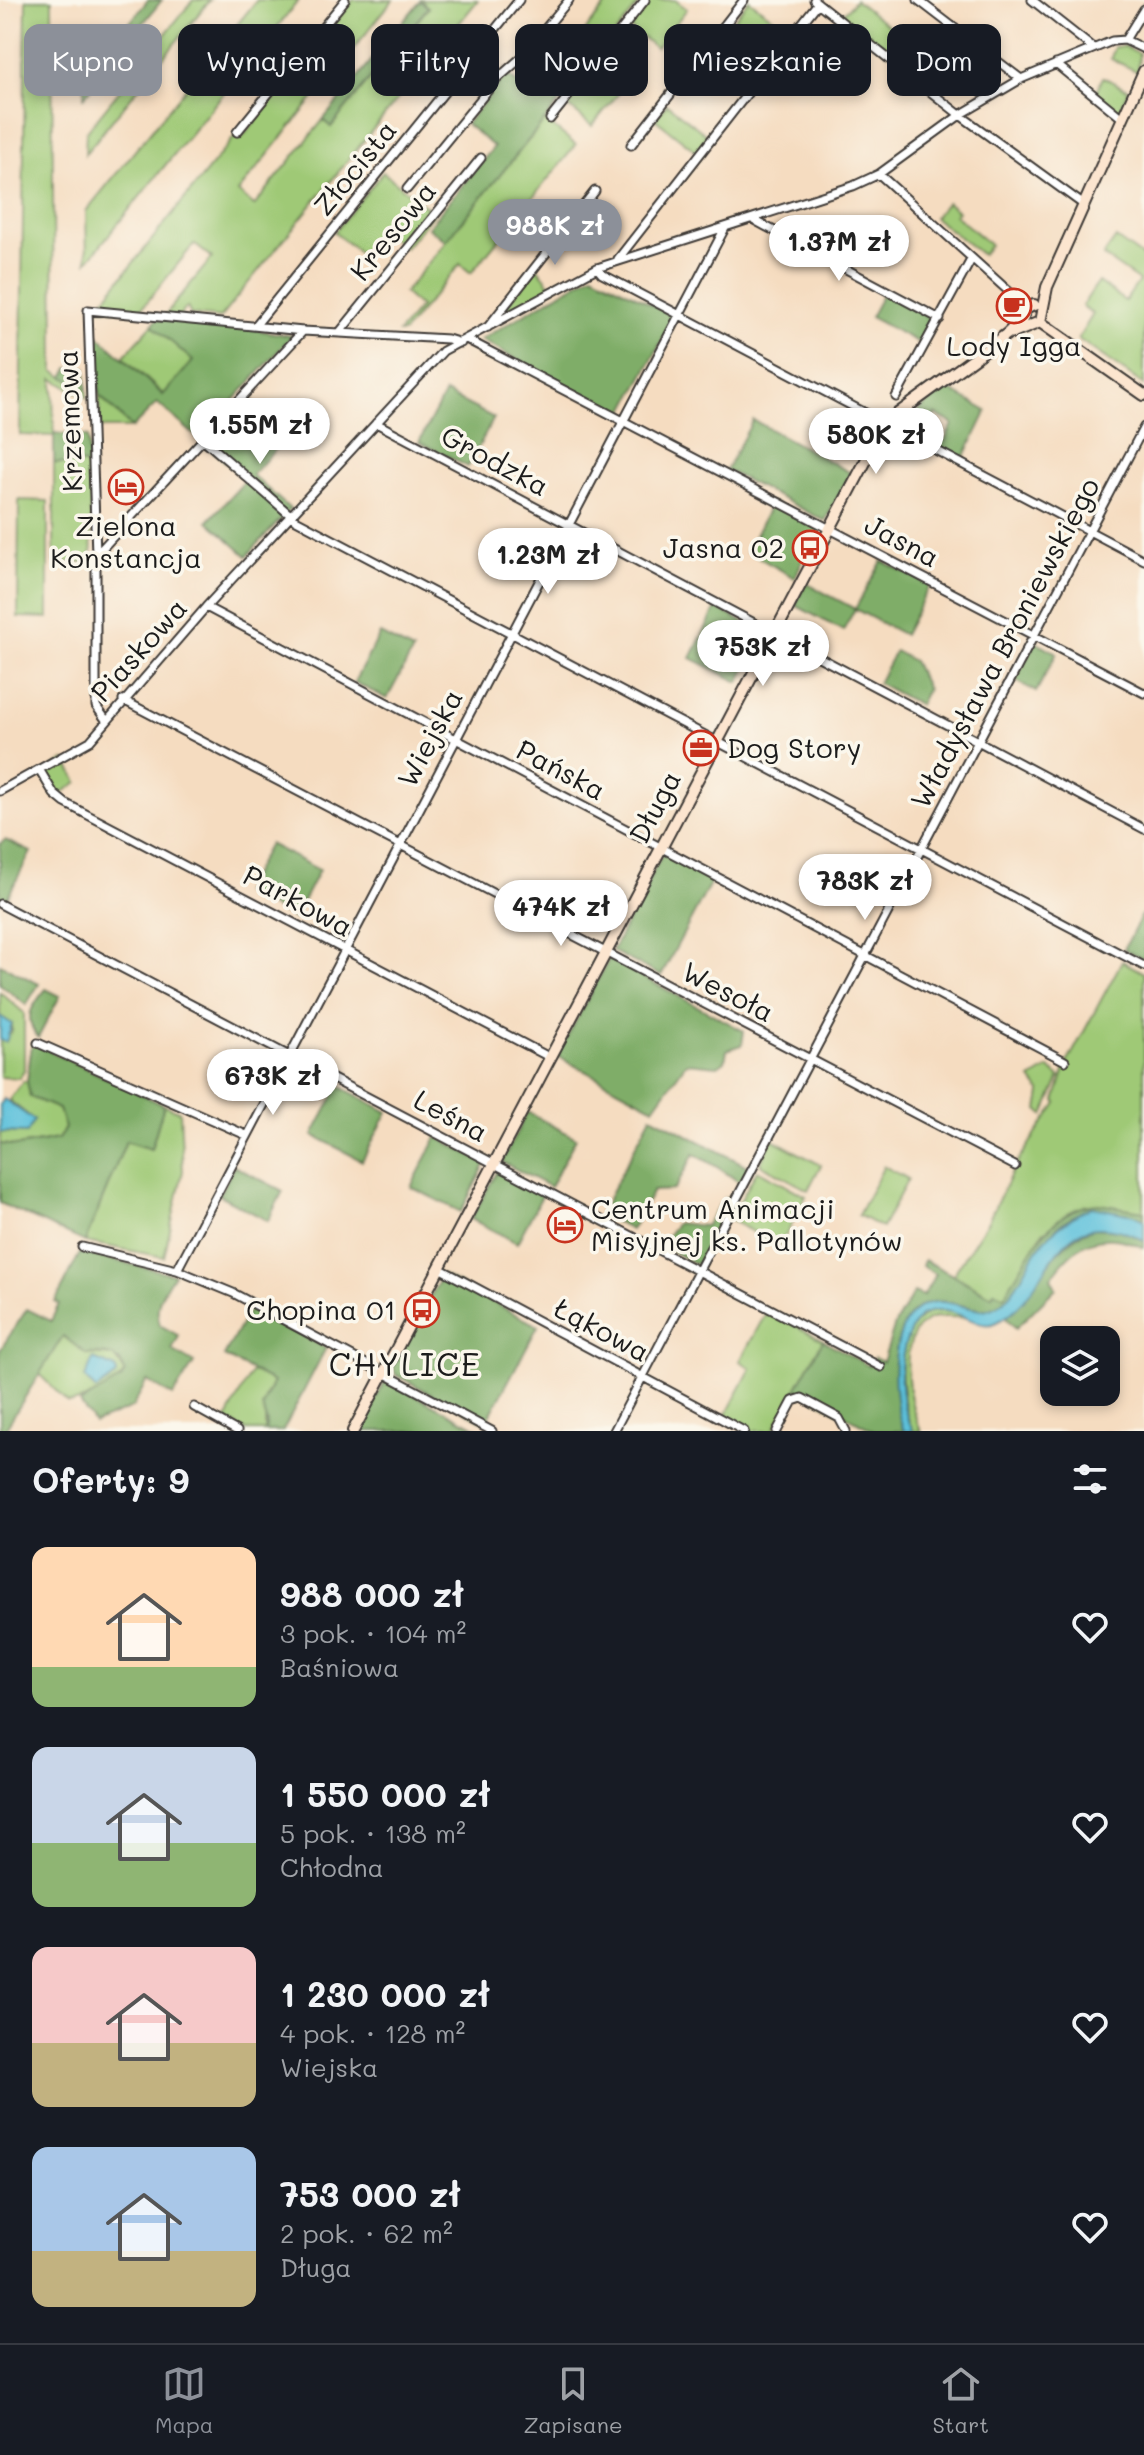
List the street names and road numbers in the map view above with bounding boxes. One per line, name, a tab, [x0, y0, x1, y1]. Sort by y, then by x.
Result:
street label: Złocista	[305, 112, 404, 222]
street label: Kresowa	[341, 173, 443, 287]
street label: Krzemowa	[49, 349, 89, 493]
street label: Grodzka	[435, 417, 556, 503]
street label: Władysława Broniewskiego	[902, 471, 1107, 814]
street label: Jasna	[859, 506, 946, 575]
street label: Piaskowa	[82, 590, 194, 709]
street label: Wiejska	[388, 682, 470, 793]
street label: Pańska	[511, 731, 612, 808]
street label: Długa	[620, 764, 688, 849]
street label: Parkowa	[237, 856, 360, 944]
street label: Wesoła	[676, 953, 780, 1029]
street label: Leśna	[408, 1081, 495, 1149]
street label: Łąkowa	[549, 1289, 656, 1369]

